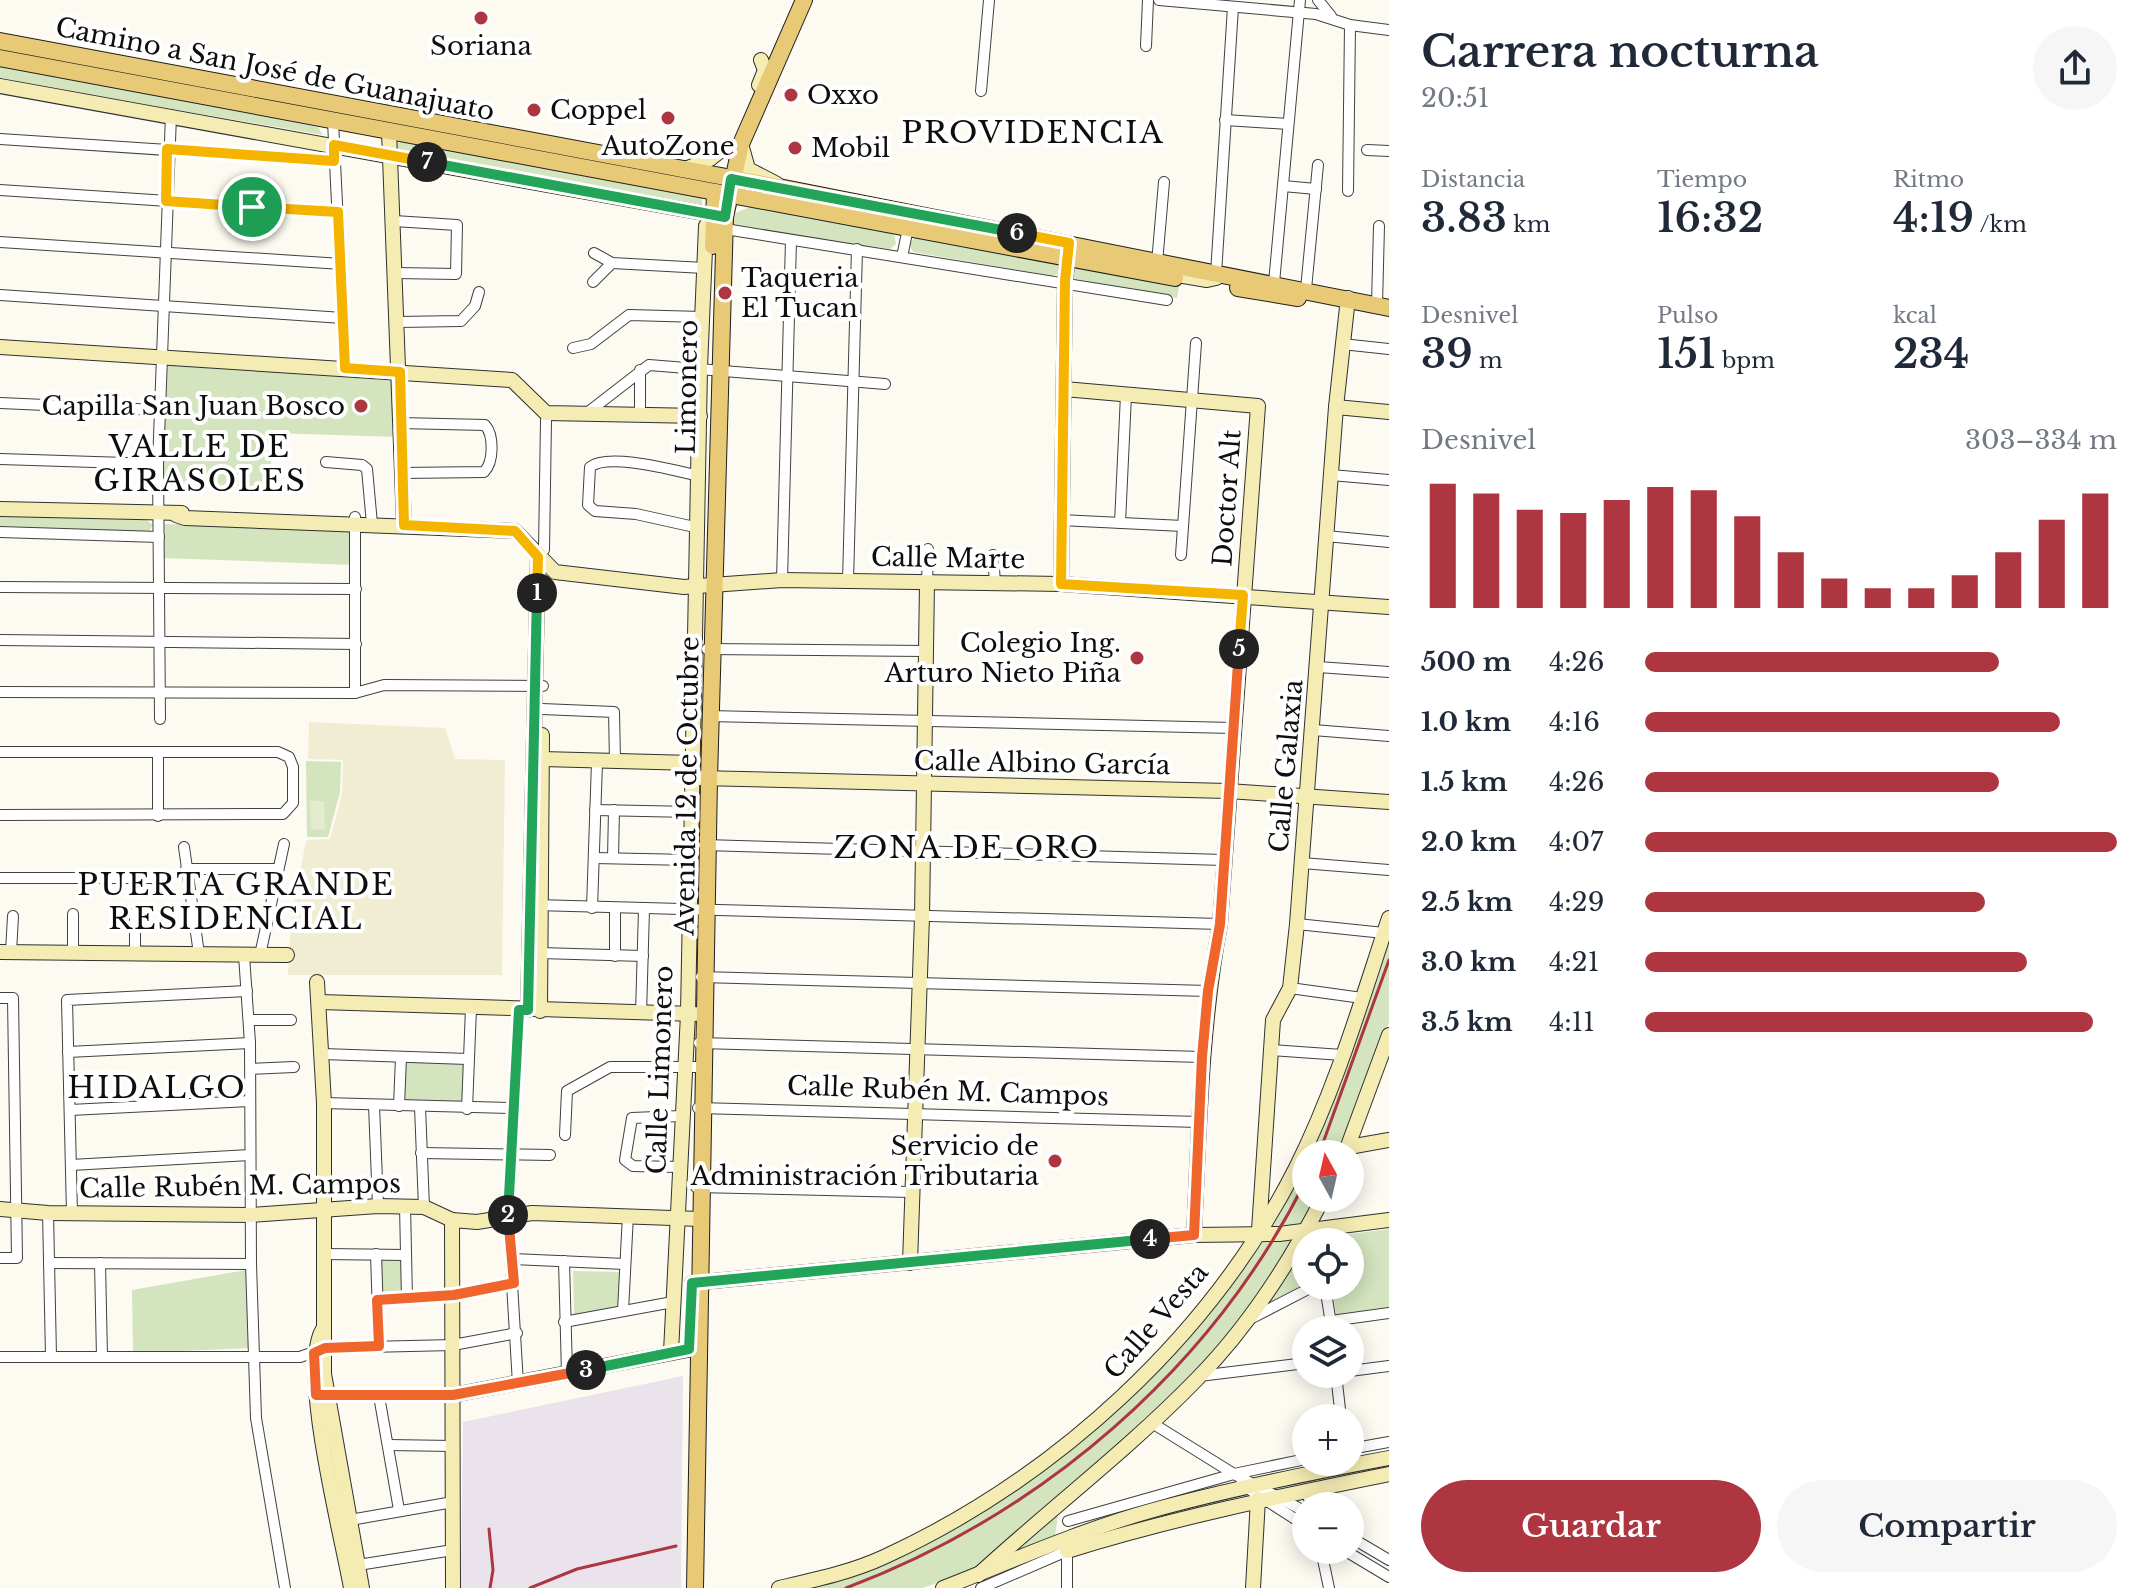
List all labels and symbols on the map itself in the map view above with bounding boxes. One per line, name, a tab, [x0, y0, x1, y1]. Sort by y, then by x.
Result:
marker: Soriana	[472, 9, 490, 27]
street label: Camino a San José de Guanajuato	[53, 11, 497, 127]
place label: Soriana	[430, 30, 532, 62]
place label: Oxxo	[807, 79, 879, 111]
marker: Oxxo	[782, 86, 800, 104]
place label: Coppel	[550, 94, 647, 126]
marker: Coppel	[525, 101, 543, 119]
marker: AutoZone	[659, 109, 677, 127]
district label: PROVIDENCIA	[901, 114, 1165, 151]
place label: AutoZone	[600, 130, 735, 162]
place label: Mobil	[811, 132, 890, 164]
marker: Mobil	[786, 139, 804, 157]
pin: 7	[407, 142, 447, 182]
pin	[218, 173, 286, 241]
pin: 6	[997, 213, 1037, 253]
place label: Taqueria El Tucan	[741, 262, 859, 324]
marker: Taqueria El Tucan	[716, 284, 734, 302]
street label: Limonero	[670, 319, 704, 455]
place label: Capilla San Juan Bosco	[42, 390, 345, 422]
marker: Capilla San Juan Bosco	[352, 397, 370, 415]
district label: VALLE DE GIRASOLES	[93, 428, 307, 499]
street label: Doctor Alt	[1206, 428, 1248, 568]
street label: Calle Marte	[871, 541, 1025, 575]
pin: 1	[517, 573, 557, 613]
place label: Colegio Ing. Arturo Nieto Piña	[883, 627, 1122, 689]
pin: 5	[1219, 629, 1259, 669]
street label: Avenida 12 de Octubre	[668, 636, 706, 937]
marker: Colegio Ing. Arturo Nieto Piña	[1128, 649, 1146, 667]
street label: Calle Galaxia	[1263, 678, 1310, 854]
street label: Calle Albino García	[913, 745, 1171, 781]
district label: ZONA DE ORO	[834, 829, 1100, 866]
district label: PUERTA GRANDE RESIDENCIAL	[77, 866, 395, 937]
street label: Calle Limonero	[640, 965, 680, 1175]
district label: HIDALGO	[67, 1069, 247, 1106]
street label: Calle Rubén M. Campos	[787, 1069, 1109, 1113]
place label: Servicio de Administración Tributaria	[690, 1130, 1040, 1192]
north arrow	[1292, 1140, 1364, 1212]
marker: Servicio de Administración Tributaria	[1046, 1152, 1064, 1170]
street label: Calle Rubén M. Campos	[79, 1167, 401, 1205]
pin: 2	[488, 1195, 528, 1235]
pin: 4	[1130, 1219, 1170, 1259]
street label: Calle Vesta	[1097, 1256, 1215, 1385]
pin: 3	[566, 1350, 606, 1390]

